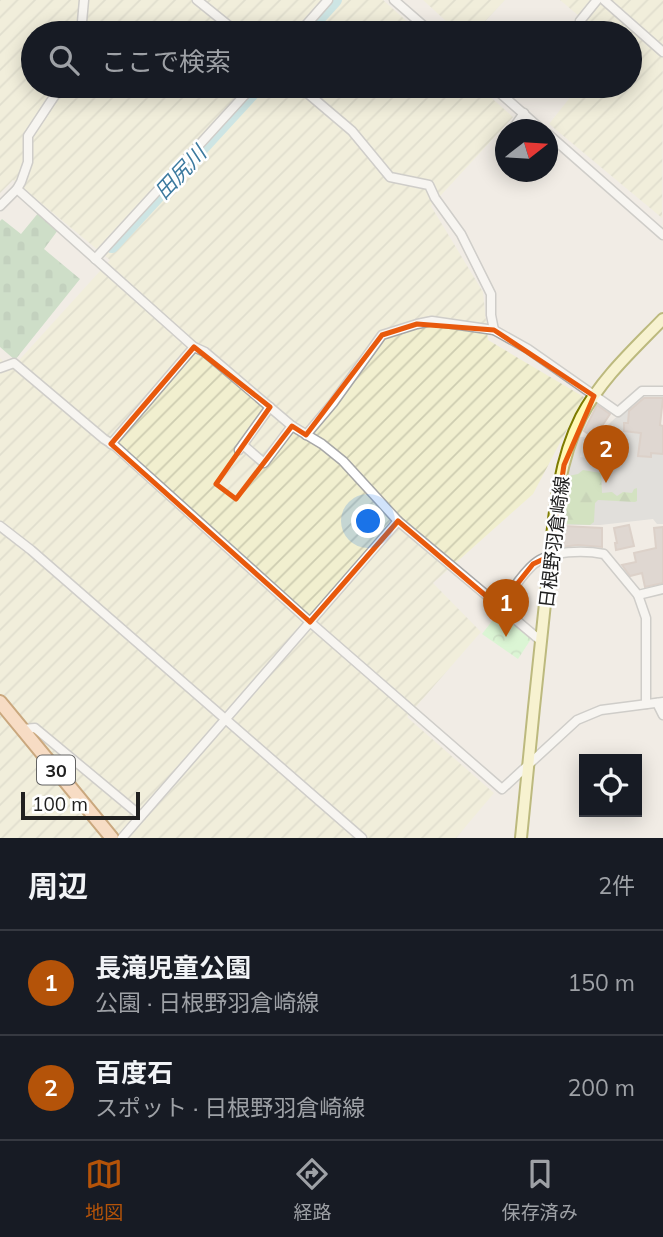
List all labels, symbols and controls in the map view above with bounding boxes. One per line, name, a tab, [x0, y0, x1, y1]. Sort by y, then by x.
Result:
search box	[21, 21, 642, 98]
icon: search	[45, 41, 83, 79]
text: ここで検索	[101, 45, 231, 78]
north arrow	[495, 119, 558, 182]
water label: 田尻川	[149, 139, 212, 204]
pin: 2	[583, 425, 629, 483]
street label: 日根野羽倉崎線	[534, 475, 574, 609]
your location	[351, 504, 385, 538]
pin: 1	[483, 579, 529, 637]
map controls	[579, 754, 642, 817]
button: locate	[579, 754, 642, 817]
road number: 30	[37, 756, 75, 784]
scale bar	[21, 789, 140, 821]
text: 100 m	[32, 792, 88, 816]
text: 周辺	[28, 867, 88, 905]
text: 2件	[598, 871, 635, 900]
text: 長滝児童公園	[95, 951, 251, 984]
text: 1	[44, 968, 58, 997]
text: 150 m	[567, 968, 635, 997]
text: 公園 · 日根野羽倉崎線	[95, 988, 319, 1017]
text: 百度石	[95, 1056, 173, 1089]
text: 2	[44, 1073, 58, 1102]
text: 200 m	[567, 1073, 635, 1102]
text: スポット · 日根野羽倉崎線	[95, 1093, 365, 1122]
tab: 地図	[85, 1155, 123, 1224]
tab: 経路	[293, 1155, 332, 1224]
tab: 保存済み	[502, 1155, 578, 1224]

